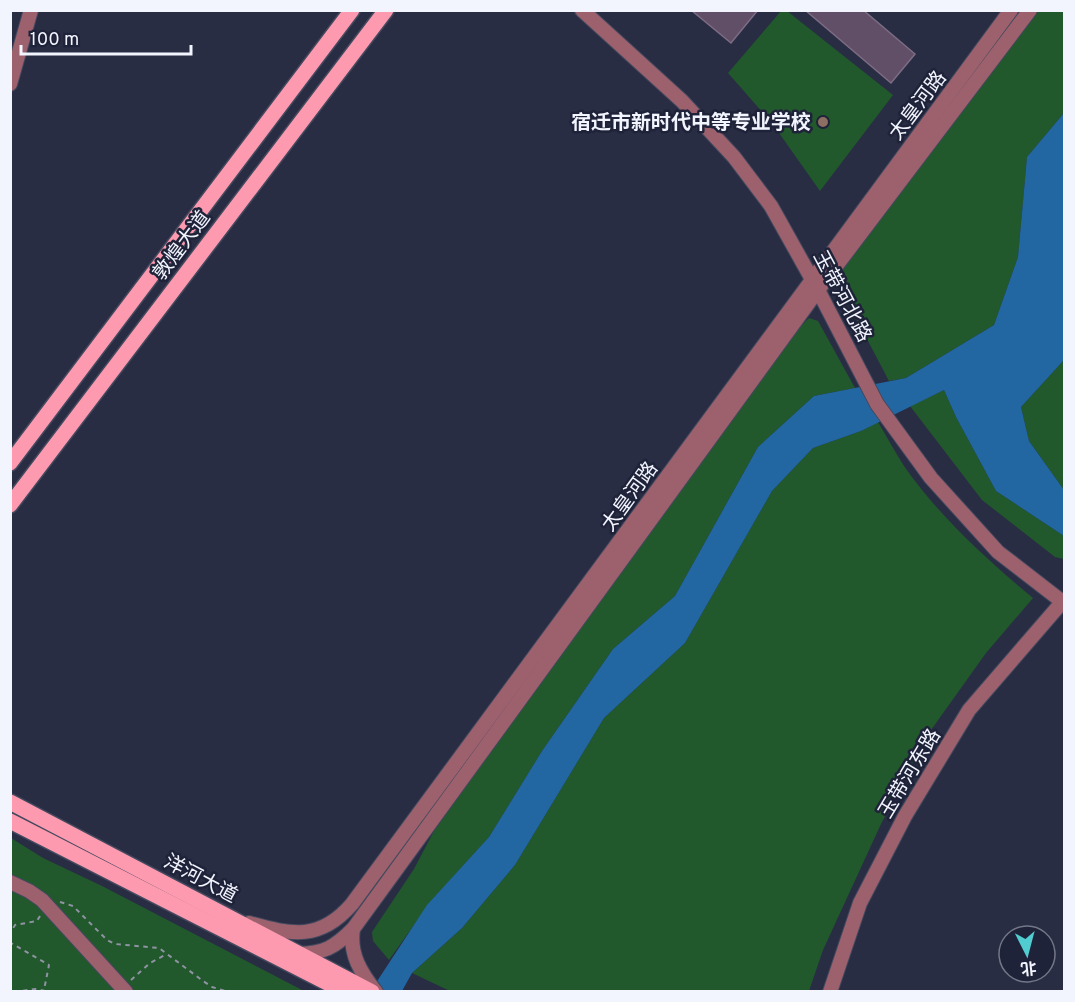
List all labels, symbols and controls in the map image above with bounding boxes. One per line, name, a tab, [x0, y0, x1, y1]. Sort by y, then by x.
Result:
scale bar	[21, 18, 190, 56]
text: 100 m	[30, 29, 79, 52]
street label: 太皇河路	[884, 66, 953, 146]
place label: 宿迁市新时代中等专业学校	[571, 111, 811, 137]
marker: 宿迁市新时代中等专业学校	[816, 115, 830, 129]
street label: 敦煌大道	[148, 206, 217, 286]
street label: 玉带河北路	[806, 247, 876, 347]
street label: 太皇河路	[597, 457, 665, 537]
street label: 玉带河东路	[874, 724, 948, 824]
street label: 洋河大道	[159, 850, 241, 910]
north arrow	[997, 924, 1057, 984]
text: 北	[1019, 956, 1037, 978]

